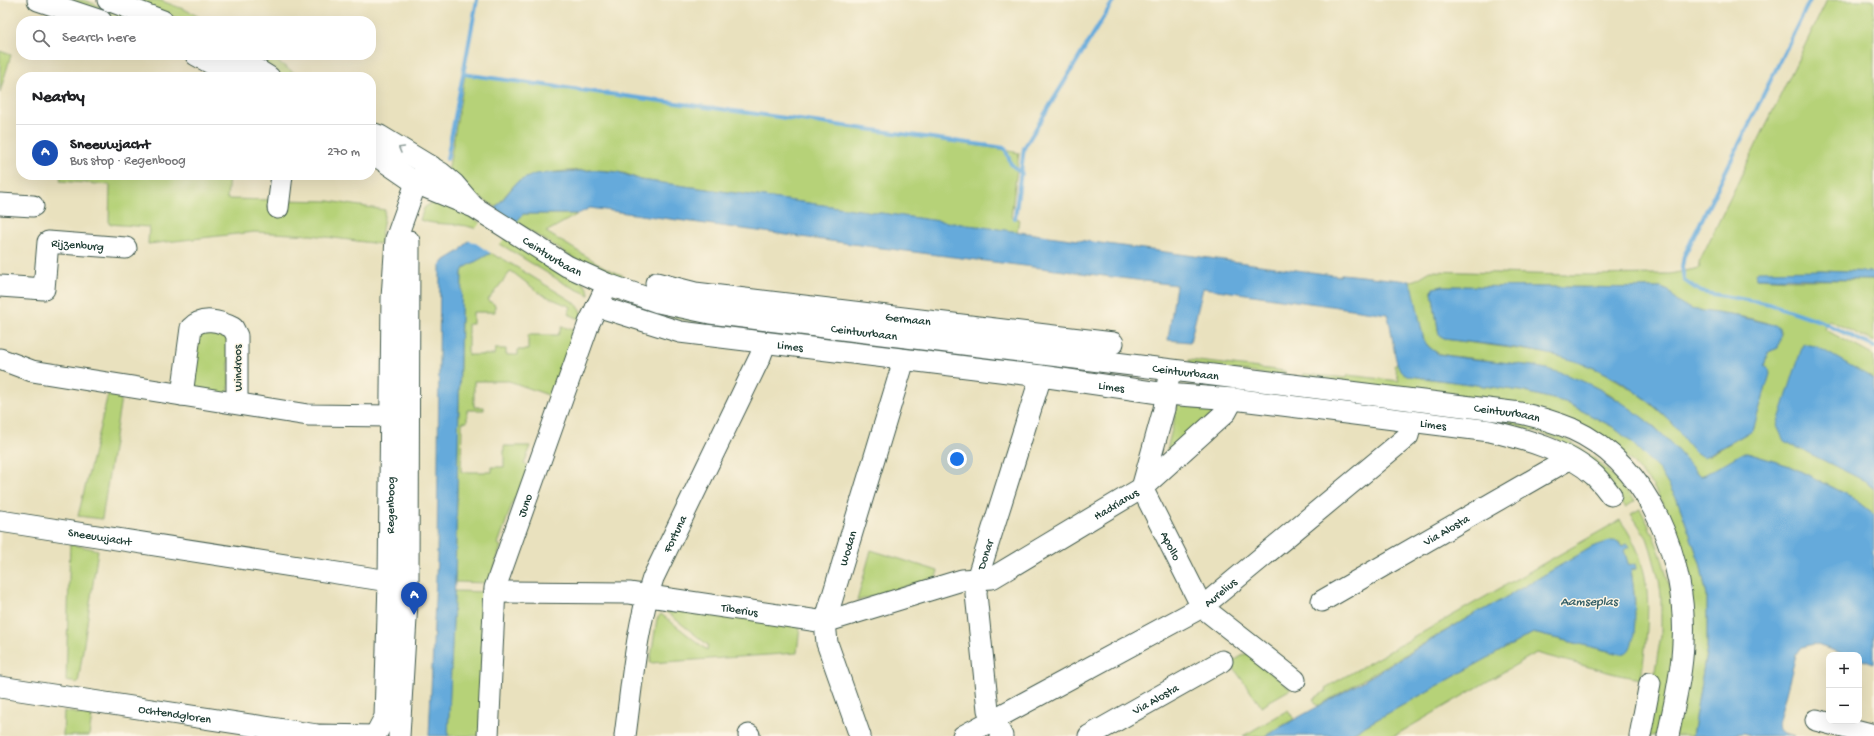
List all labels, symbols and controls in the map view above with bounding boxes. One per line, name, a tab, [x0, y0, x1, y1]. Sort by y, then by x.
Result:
search box	[16, 16, 376, 60]
icon: search	[30, 27, 52, 49]
text: Search here	[62, 29, 136, 47]
text: Nearby	[32, 88, 85, 108]
text: Sneeuwjacht	[70, 136, 150, 154]
text: A	[41, 145, 49, 160]
text: 270 m	[327, 145, 360, 160]
one-way arrow	[398, 146, 405, 153]
text: Bus stop · Regenboog	[70, 154, 186, 169]
street label: Ceintuurbaan	[519, 234, 584, 281]
street label: Rijzenburg	[51, 237, 104, 255]
street label: Germaan	[885, 311, 932, 330]
street label: Ceintuurbaan	[830, 323, 898, 345]
street label: Limes	[776, 339, 804, 356]
street label: Windroos	[232, 344, 246, 391]
street label: Ceintuurbaan	[1151, 363, 1220, 385]
street label: Limes	[1097, 379, 1126, 397]
street label: Ceintuurbaan	[1473, 402, 1542, 427]
street label: Limes	[1419, 417, 1448, 435]
your location	[947, 449, 967, 469]
street label: Regenboog	[385, 476, 399, 534]
street label: Hadrianus	[1092, 486, 1142, 524]
street label: Juno	[516, 492, 537, 520]
street label: Fortuna	[661, 513, 691, 556]
street label: Via Alosta	[1421, 513, 1473, 551]
street label: Sneeuwjacht	[67, 527, 133, 550]
street label: Wodan	[837, 529, 861, 568]
street label: Apollo	[1156, 530, 1183, 564]
street label: Donar	[975, 537, 998, 573]
street label: Aurelius	[1202, 576, 1241, 611]
pin: A	[401, 582, 427, 615]
water label: Aamseplas	[1561, 595, 1619, 610]
street label: Tiberius	[719, 602, 759, 621]
map controls	[1826, 652, 1862, 724]
button: +	[1826, 652, 1862, 688]
street label: Via Alosta	[1130, 682, 1182, 719]
button: −	[1826, 688, 1862, 724]
street label: Ochtendgloren	[137, 703, 212, 728]

